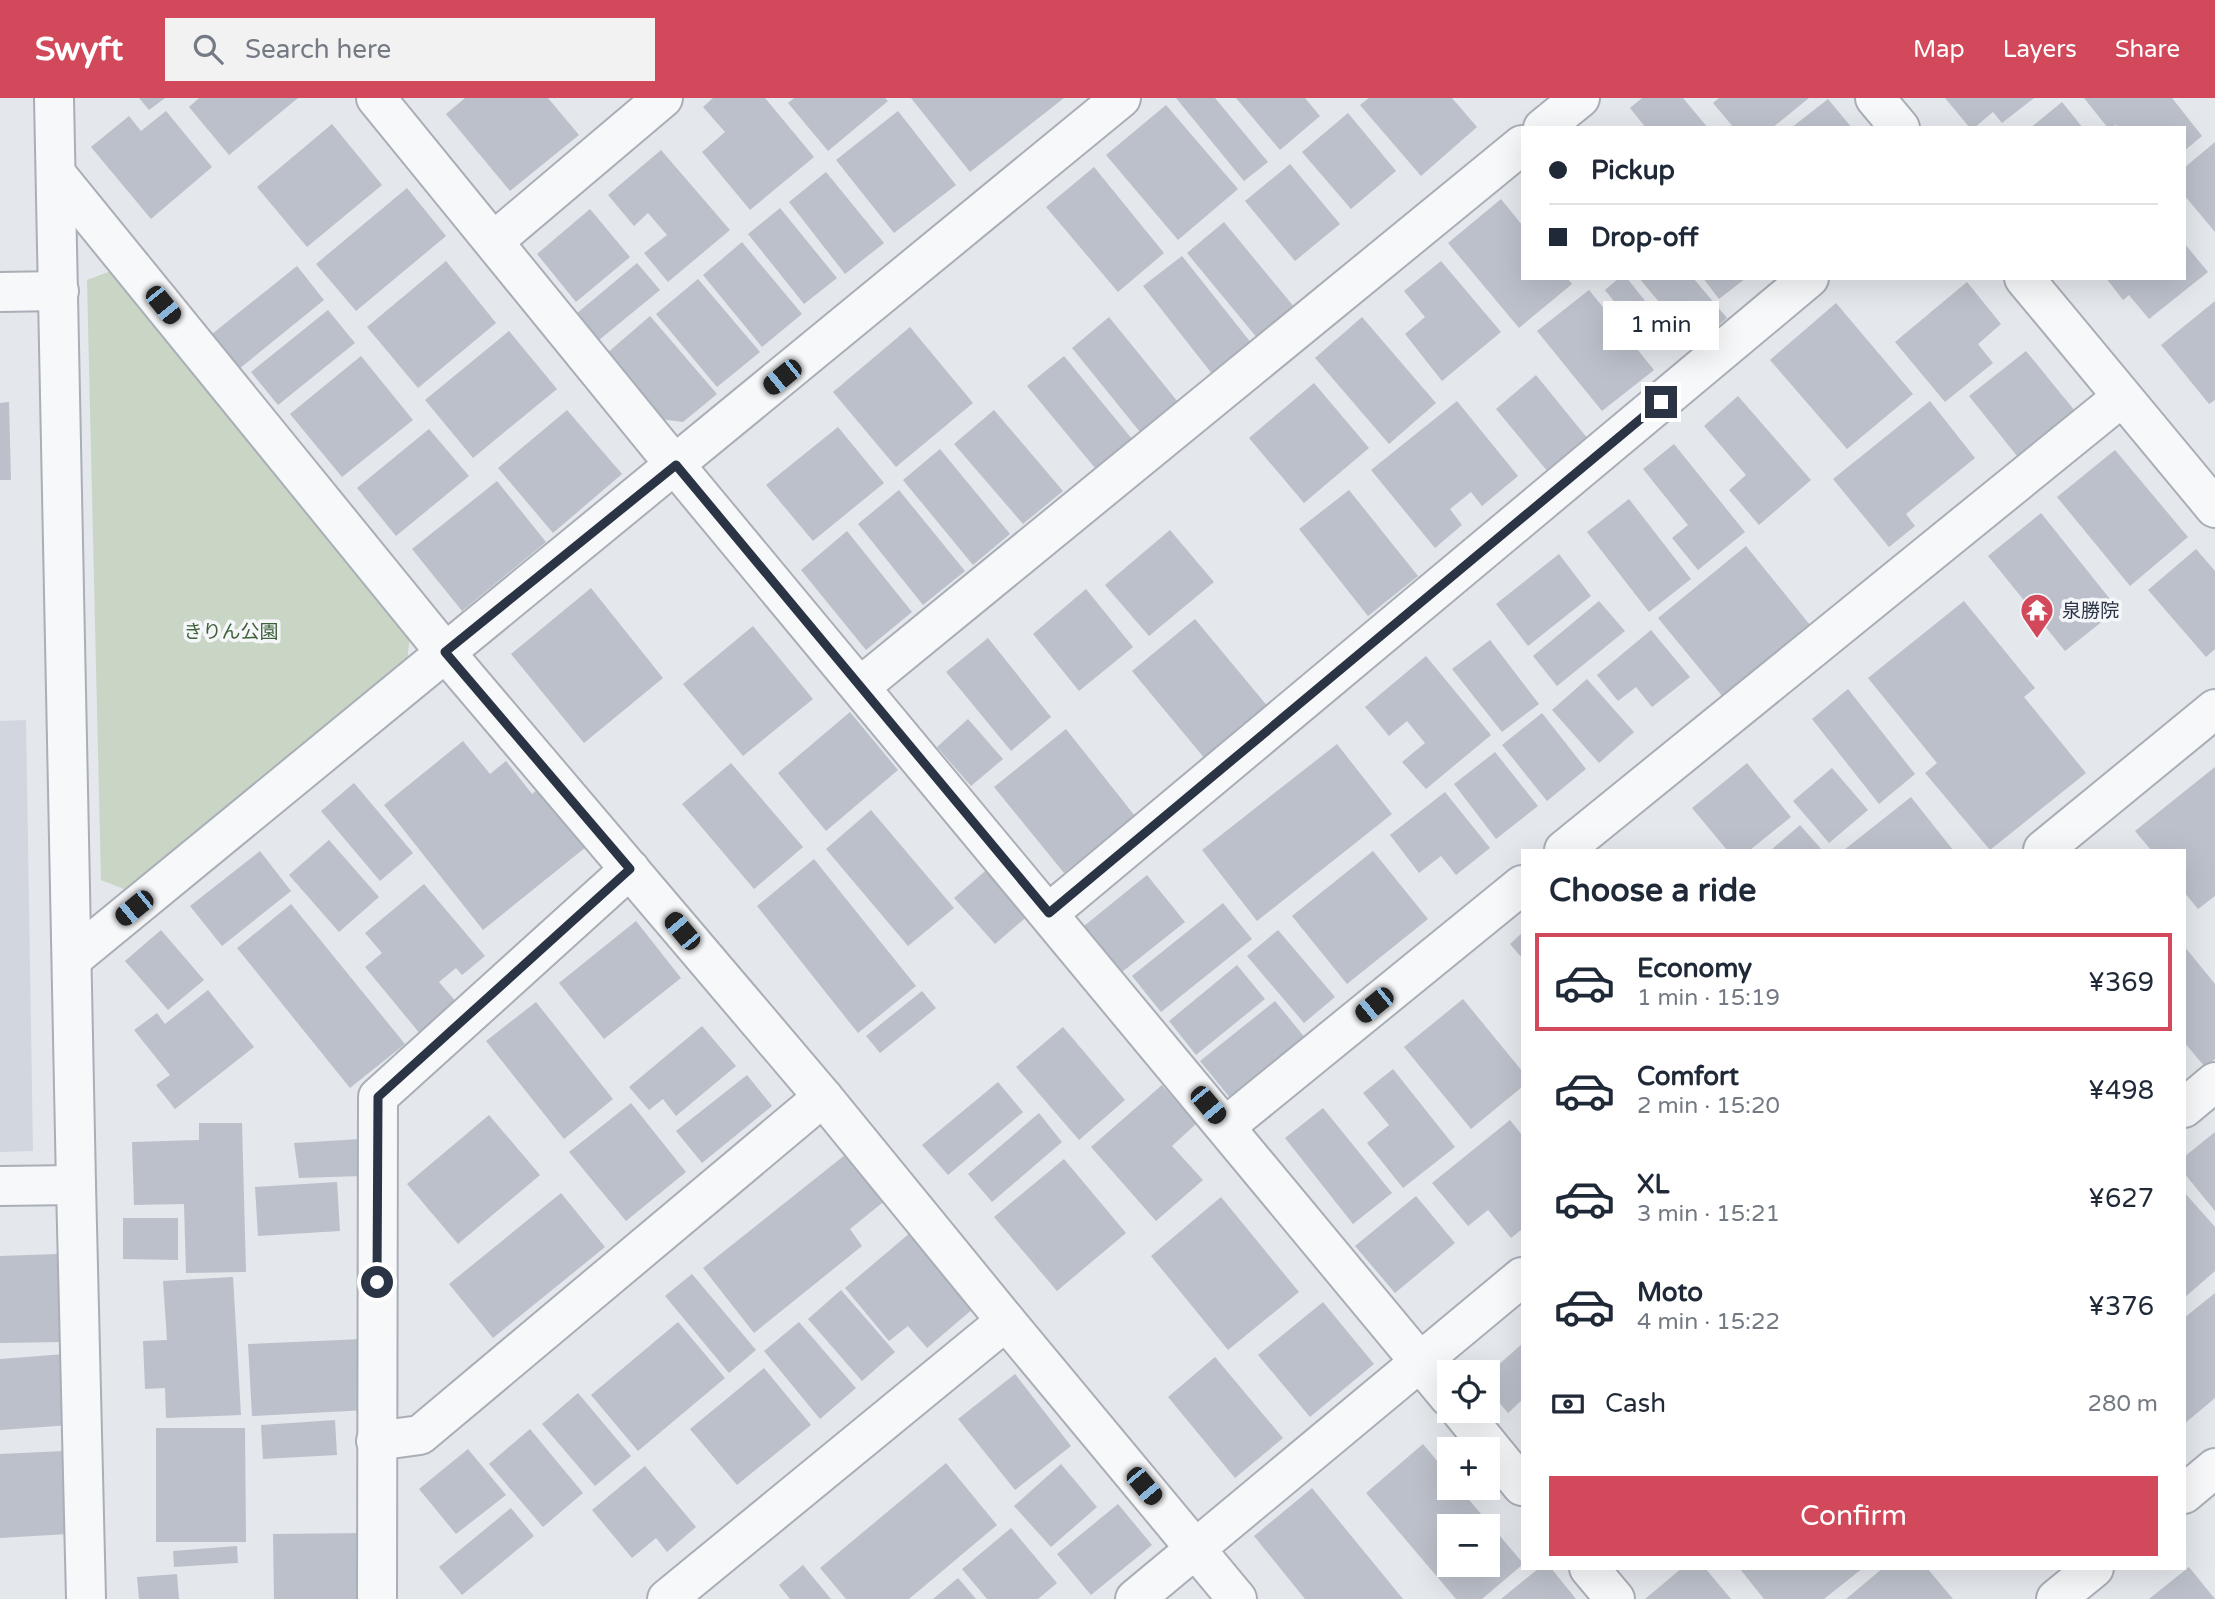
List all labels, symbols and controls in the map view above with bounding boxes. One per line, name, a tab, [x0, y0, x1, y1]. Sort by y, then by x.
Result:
search box	[165, 18, 655, 81]
text: Swyft	[35, 30, 123, 69]
icon: search	[189, 30, 227, 68]
text: Search here	[245, 34, 391, 65]
text: Map	[1913, 35, 1965, 64]
text: Layers	[2003, 35, 2077, 64]
text: Share	[2115, 35, 2180, 64]
text: Pickup	[1591, 155, 1675, 186]
text: Drop-off	[1591, 222, 1698, 253]
car	[142, 282, 185, 328]
callout: 1 min	[1603, 300, 1719, 350]
text: 1 min	[1630, 311, 1692, 339]
car	[760, 356, 805, 398]
route end	[1645, 386, 1677, 418]
temple icon: 泉勝院	[2018, 591, 2056, 640]
place label: 泉勝院	[2062, 600, 2119, 622]
park label: きりん公園	[183, 621, 279, 643]
text: Choose a ride	[1549, 872, 1756, 910]
car	[112, 887, 157, 929]
car	[661, 908, 704, 954]
icon: car	[1553, 951, 1616, 1014]
text: Economy	[1637, 953, 1752, 984]
text: ¥369	[2088, 967, 2154, 998]
car	[1352, 984, 1397, 1026]
text: 1 min · 15:19	[1637, 984, 1780, 1012]
icon: car	[1553, 1059, 1616, 1122]
text: Comfort	[1637, 1061, 1739, 1092]
text: ¥498	[2088, 1075, 2154, 1106]
car	[1187, 1082, 1230, 1128]
text: 2 min · 15:20	[1637, 1092, 1780, 1120]
icon: car	[1553, 1167, 1616, 1230]
text: XL	[1637, 1169, 1669, 1200]
text: ¥627	[2088, 1183, 2154, 1214]
text: 3 min · 15:21	[1637, 1200, 1780, 1228]
route start	[361, 1266, 393, 1298]
icon: car	[1553, 1275, 1616, 1338]
text: Moto	[1637, 1277, 1703, 1308]
text: ¥376	[2088, 1291, 2154, 1322]
text: 4 min · 15:22	[1637, 1308, 1780, 1336]
map controls	[1437, 1360, 1500, 1577]
button: locate	[1437, 1360, 1500, 1423]
icon: cash	[1549, 1385, 1587, 1423]
text: Cash	[1605, 1388, 1666, 1419]
text: 280 m	[2088, 1390, 2158, 1418]
button: +	[1437, 1437, 1500, 1500]
car	[1123, 1463, 1166, 1509]
button: Confirm	[1549, 1476, 2158, 1556]
button: −	[1437, 1514, 1500, 1577]

